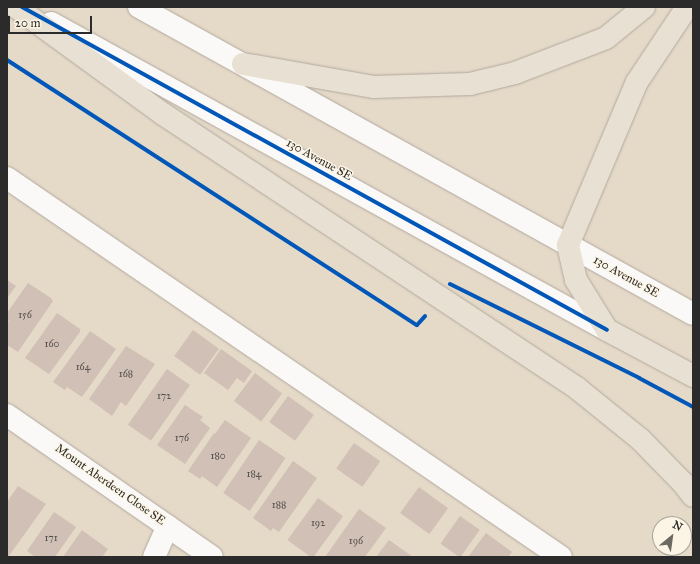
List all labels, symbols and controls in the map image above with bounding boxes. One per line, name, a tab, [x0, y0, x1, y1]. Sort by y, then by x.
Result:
scale bar	[10, 8, 94, 34]
text: 20 m	[15, 16, 41, 30]
street label: 130 Avenue SE	[283, 136, 355, 184]
street label: 130 Avenue SE	[590, 253, 662, 301]
house number: 156	[18, 310, 32, 322]
house number: 160	[45, 339, 59, 351]
house number: 164	[76, 362, 90, 374]
house number: 168	[119, 369, 133, 381]
house number: 172	[157, 391, 171, 403]
house number: 176	[175, 433, 189, 445]
street label: Mount Aberdeen Close SE	[52, 441, 168, 529]
house number: 180	[210, 451, 226, 463]
house number: 184	[247, 469, 261, 481]
house number: 188	[272, 500, 286, 512]
north arrow	[652, 516, 692, 556]
house number: 192	[311, 518, 325, 530]
text: N	[670, 518, 685, 534]
house number: 171	[44, 533, 58, 545]
house number: 196	[349, 536, 363, 548]

